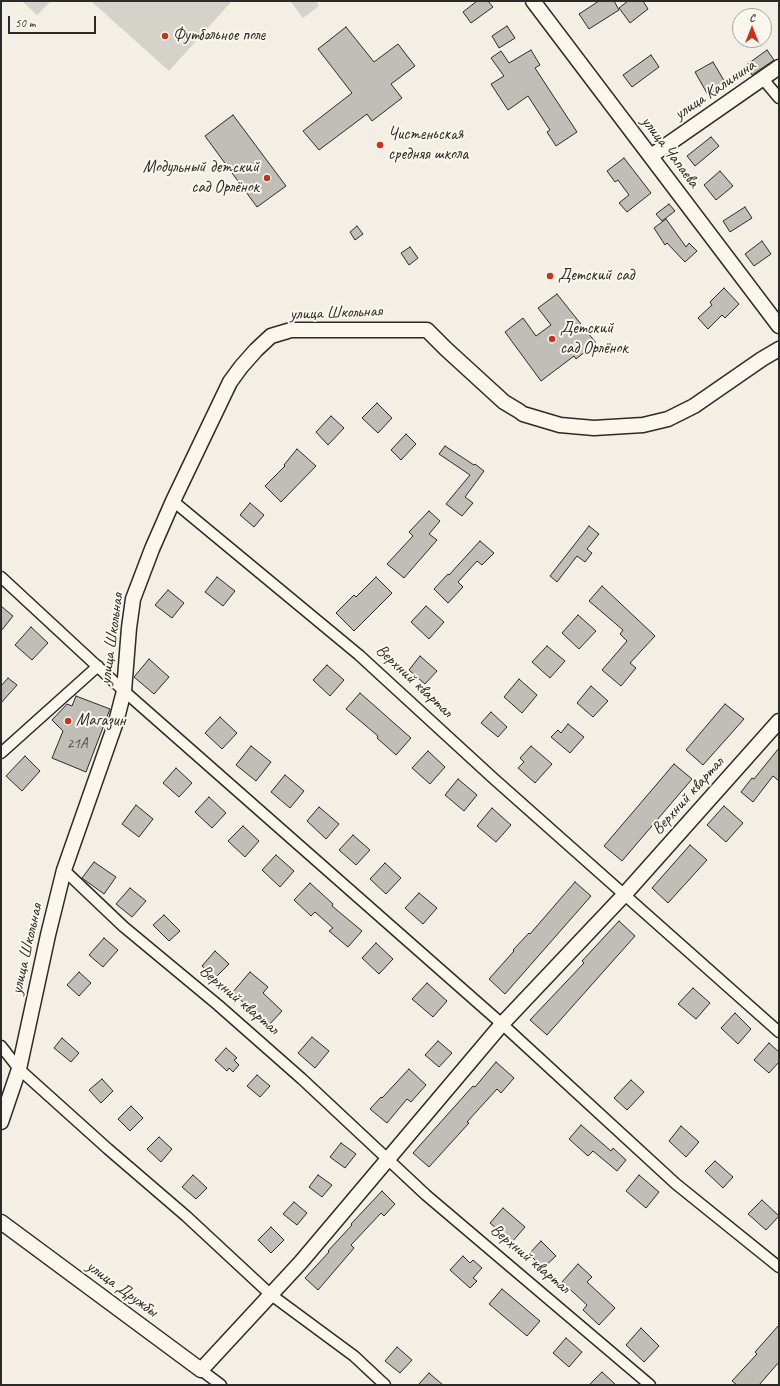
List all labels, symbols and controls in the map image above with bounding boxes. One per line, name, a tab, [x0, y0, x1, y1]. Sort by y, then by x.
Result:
scale bar	[10, 8, 98, 34]
north arrow	[732, 8, 772, 48]
text: С	[749, 10, 755, 24]
text: 50 m	[15, 15, 35, 31]
place label: Футбольное поле	[173, 26, 265, 46]
marker: Футбольное поле	[160, 31, 170, 41]
street label: улица Калинина	[671, 55, 759, 125]
street label: улица Чапаева	[636, 112, 704, 192]
place label: Чистеньская средняя школа	[388, 125, 468, 165]
marker: Чистеньская средняя школа	[375, 140, 385, 150]
place label: Модульный детский сад Орлёнок	[143, 158, 259, 198]
marker: Модульный детский сад Орлёнок	[262, 173, 272, 183]
place label: Детский сад	[558, 266, 634, 286]
marker: Детский сад	[545, 271, 555, 281]
street label: улица Школьная	[289, 301, 383, 325]
place label: Детский сад Орлёнок	[560, 319, 628, 359]
marker: Детский сад Орлёнок	[547, 334, 557, 344]
street label: улица Школьная	[95, 592, 129, 686]
street label: Верхний квартал	[371, 640, 457, 722]
place label: Магазин	[76, 711, 126, 731]
marker: Магазин	[63, 716, 73, 726]
house number: 21А	[66, 735, 88, 753]
street label: Верхний квартал	[648, 753, 728, 839]
street label: улица Школьная	[7, 902, 47, 996]
street label: Верхний квартал	[195, 961, 283, 1039]
street label: Верхний квартал	[486, 1220, 574, 1298]
street label: улица Дружбы	[82, 1256, 162, 1322]

